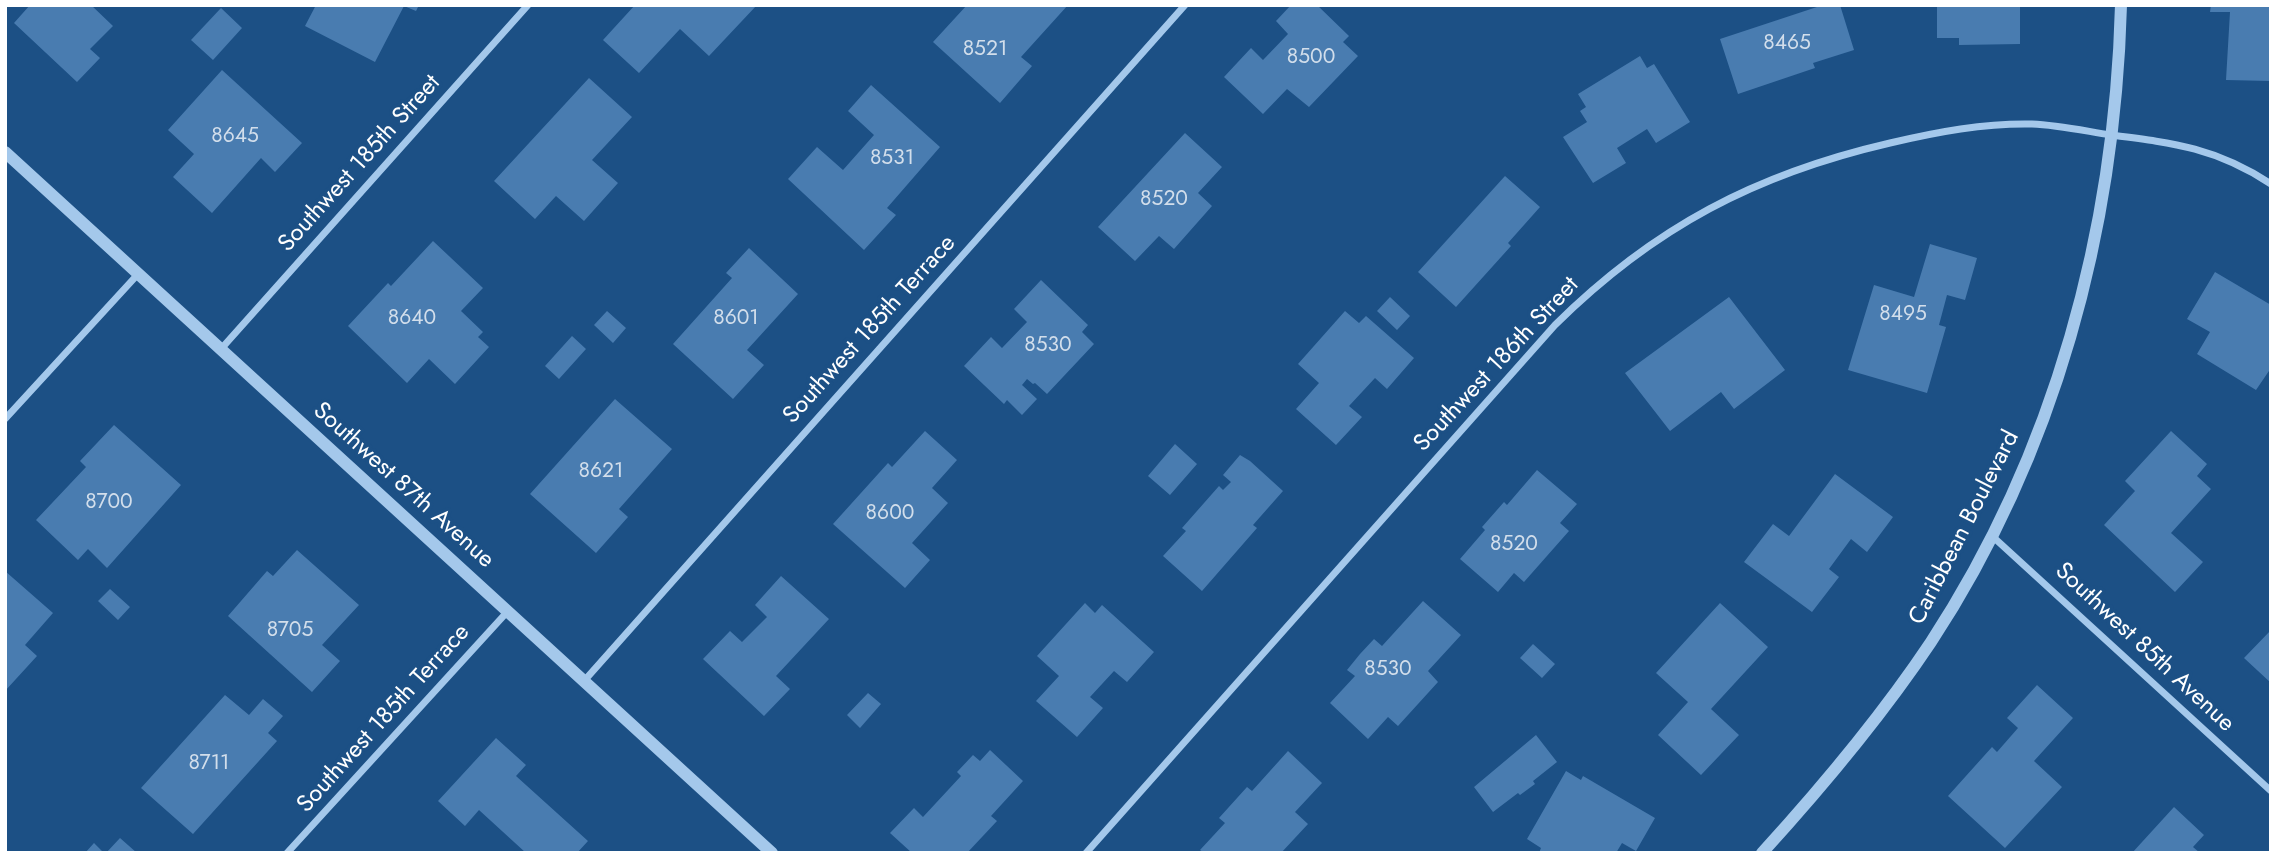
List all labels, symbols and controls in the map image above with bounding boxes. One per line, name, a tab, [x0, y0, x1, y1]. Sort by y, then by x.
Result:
house number: 8465	[1763, 31, 1811, 57]
house number: 8521	[963, 37, 1007, 63]
house number: 8500	[1287, 45, 1335, 71]
street label: Southwest 185th Street	[273, 70, 447, 258]
house number: 8645	[211, 124, 259, 150]
house number: 8531	[870, 146, 914, 172]
house number: 8520	[1140, 187, 1188, 213]
street label: Southwest 185th Terrace	[778, 230, 962, 430]
street label: Southwest 186th Street	[1409, 272, 1585, 458]
house number: 8495	[1879, 302, 1927, 328]
house number: 8640	[388, 306, 436, 332]
house number: 8601	[713, 306, 759, 332]
house number: 8530	[1024, 333, 1072, 359]
street label: Southwest 87th Avenue	[307, 397, 499, 575]
street label: Caribbean Boulevard	[1904, 426, 2026, 630]
house number: 8621	[579, 459, 623, 485]
house number: 8700	[85, 490, 133, 516]
house number: 8600	[866, 501, 914, 527]
house number: 8520	[1490, 532, 1538, 558]
street label: Southwest 85th Avenue	[2048, 557, 2240, 739]
house number: 8705	[267, 618, 313, 644]
street label: Southwest 185th Terrace	[292, 619, 476, 819]
house number: 8530	[1364, 657, 1412, 683]
house number: 8711	[188, 751, 230, 777]

